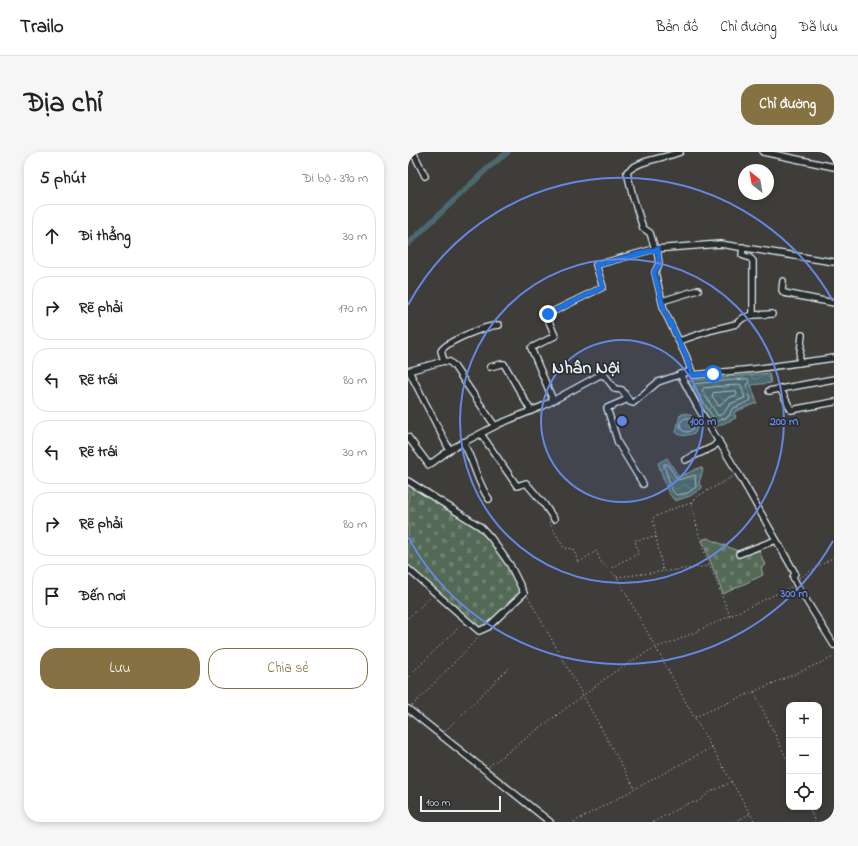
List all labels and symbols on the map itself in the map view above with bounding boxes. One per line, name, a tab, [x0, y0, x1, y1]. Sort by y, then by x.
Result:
north arrow	[738, 164, 774, 200]
route end	[539, 305, 557, 323]
district label: Nhân Nội	[552, 356, 620, 382]
route start	[704, 365, 722, 383]
text: 100 m	[690, 413, 717, 431]
text: 200 m	[769, 413, 799, 431]
centre of rings	[615, 414, 629, 428]
text: 300 m	[779, 585, 809, 603]
scale bar	[420, 794, 501, 813]

